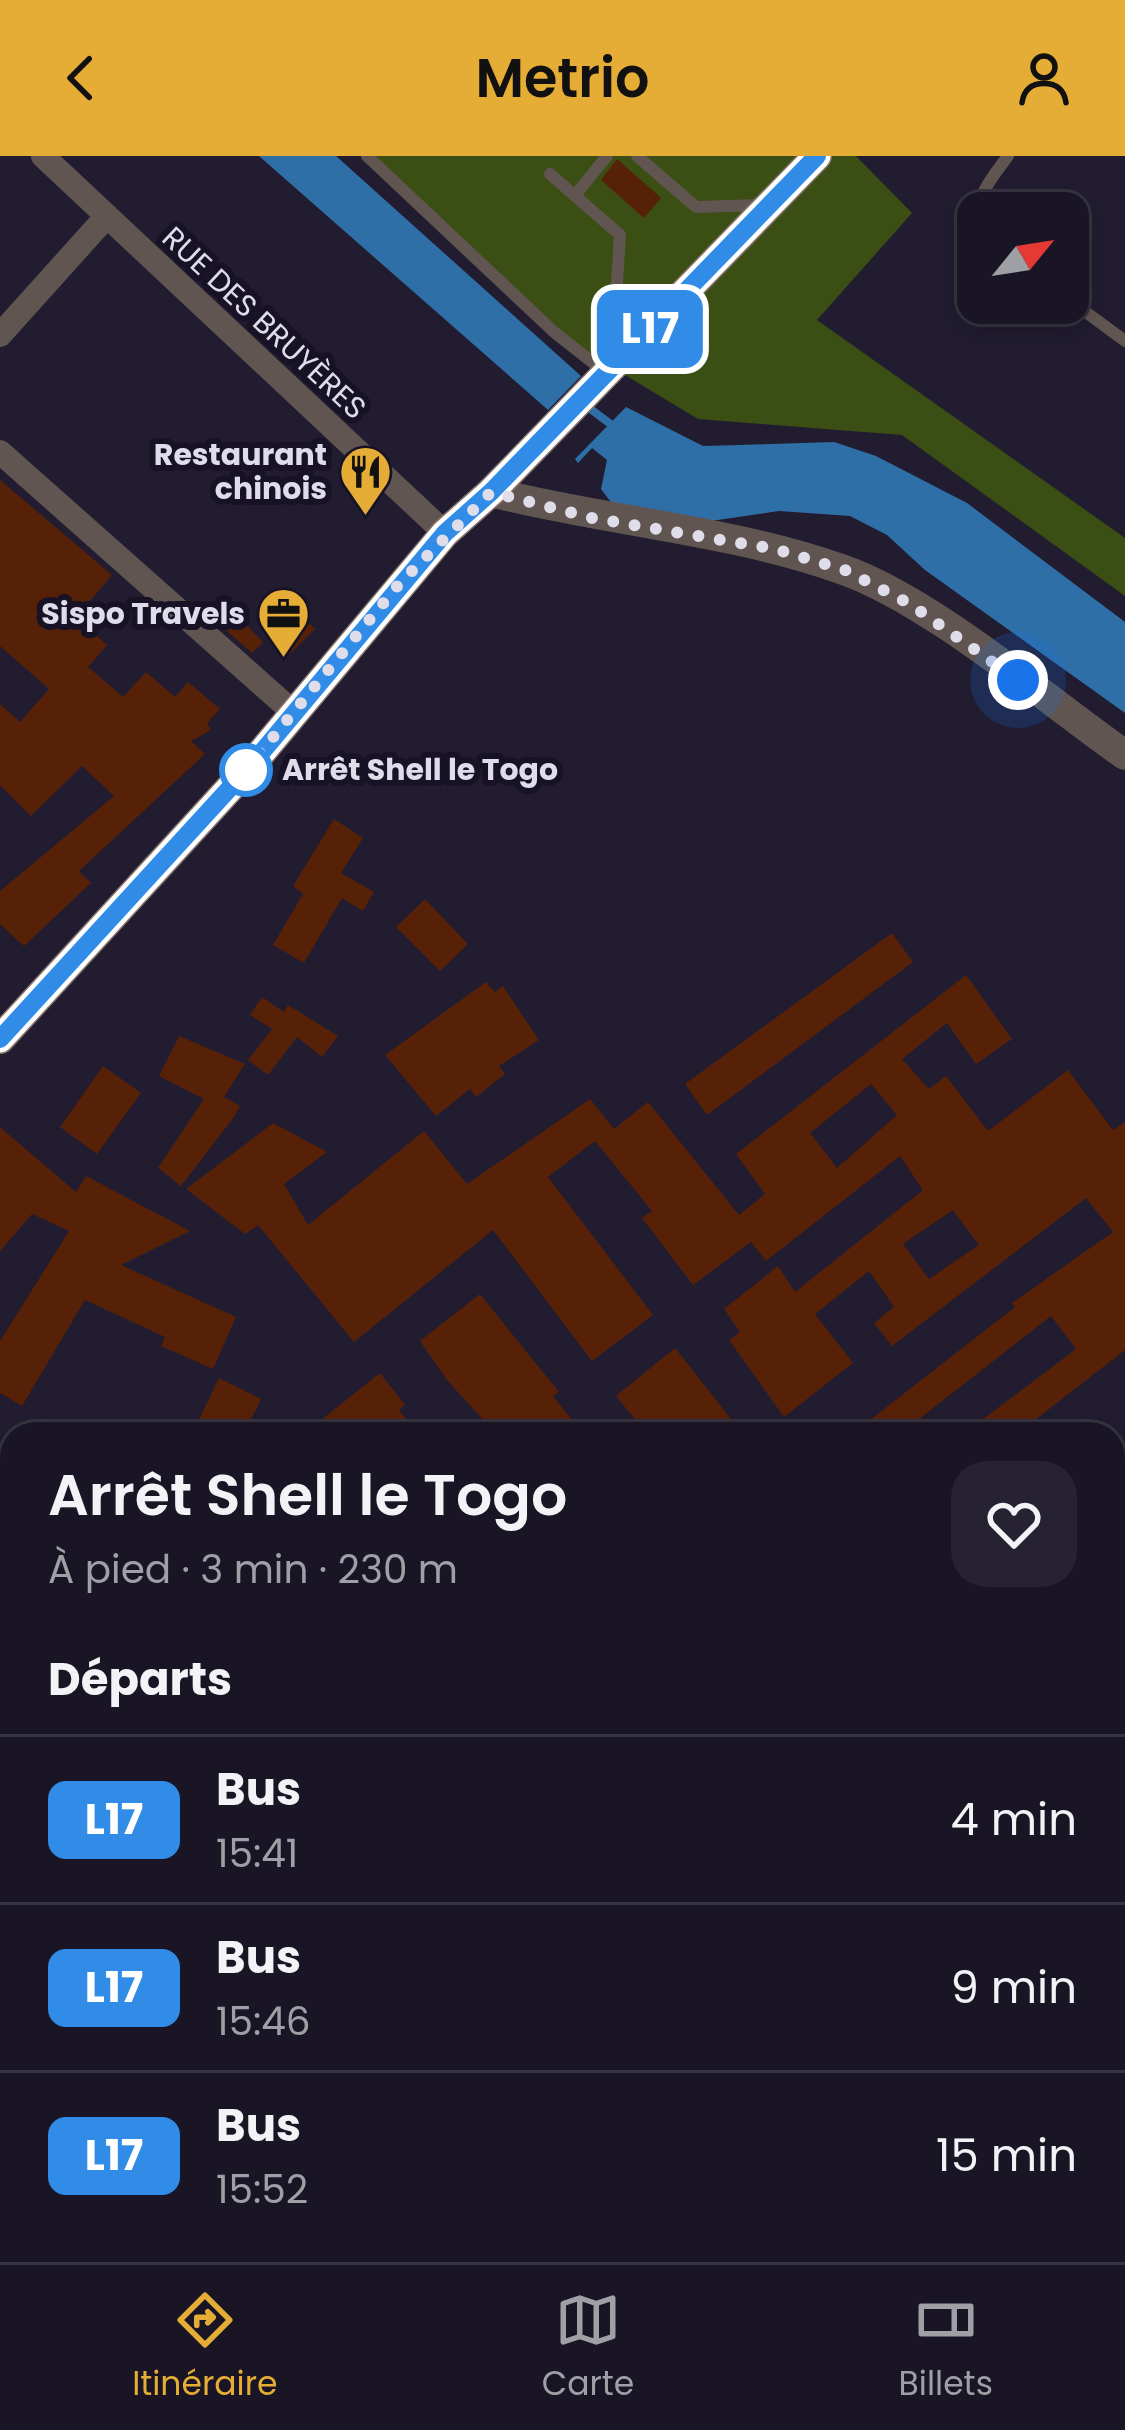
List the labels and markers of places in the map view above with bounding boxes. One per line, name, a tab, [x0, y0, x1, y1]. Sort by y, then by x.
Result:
place label: Restaurant chinois	[154, 433, 327, 510]
restaurant icon: Restaurant chinois	[338, 444, 394, 518]
office icon: Sispo Travels	[256, 586, 312, 660]
place label: Sispo Travels	[41, 592, 245, 635]
marker: Arrêt Shell le Togo	[221, 745, 271, 795]
place label: Arrêt Shell le Togo	[282, 748, 558, 791]

